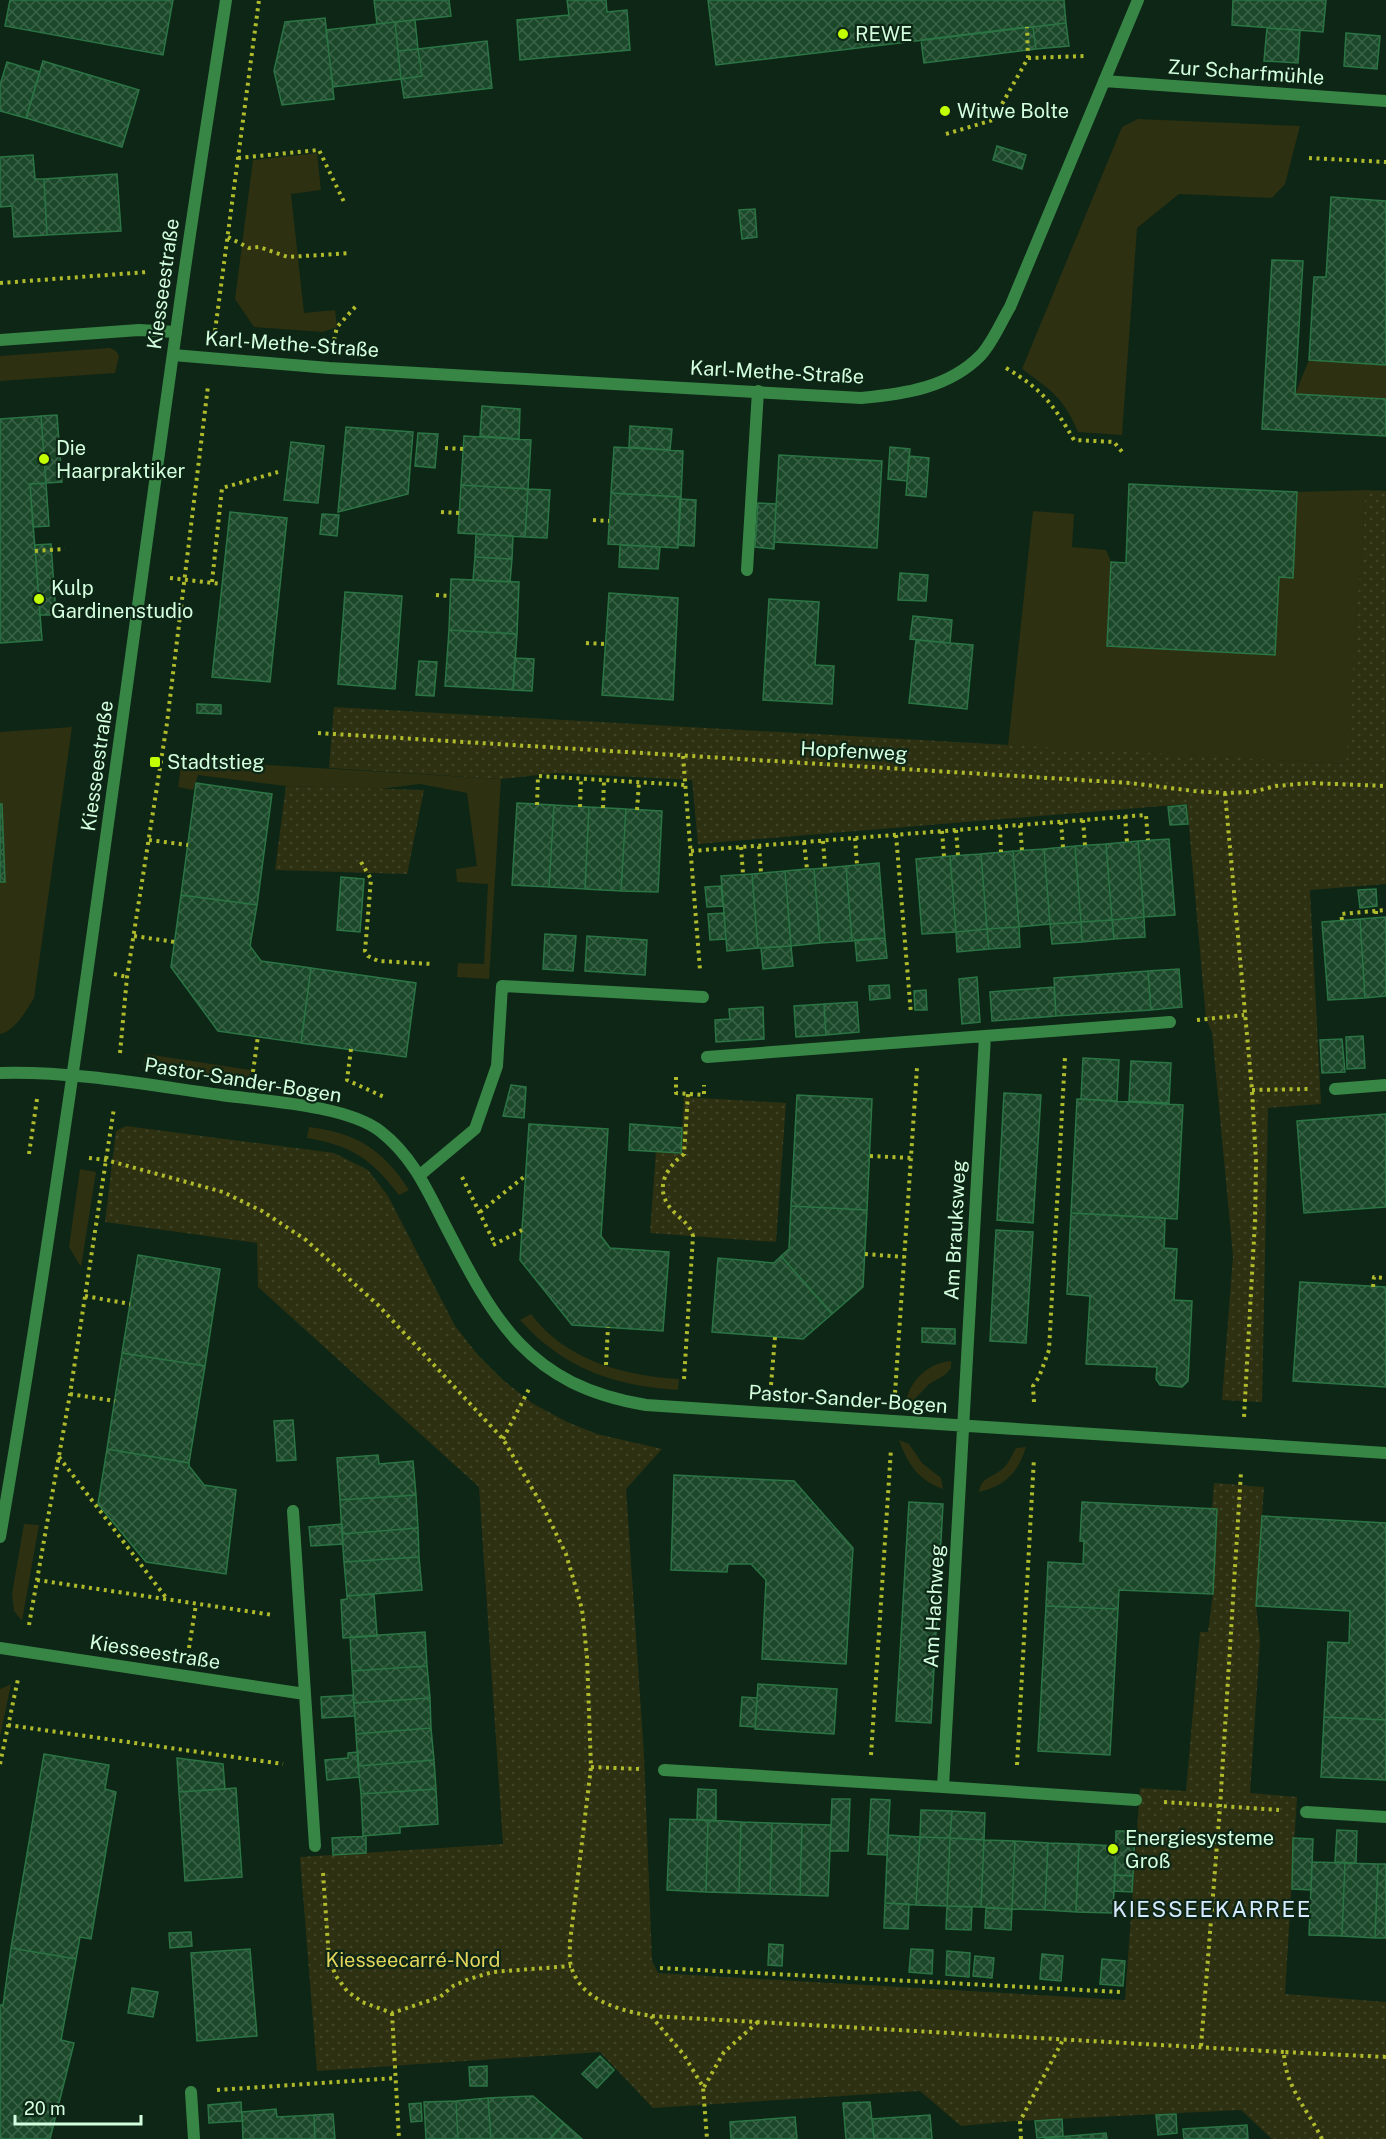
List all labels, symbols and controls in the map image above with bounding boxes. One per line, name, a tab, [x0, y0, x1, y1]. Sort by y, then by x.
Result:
place label: REWE	[855, 22, 913, 46]
marker: REWE	[836, 27, 850, 41]
street label: Zur Scharfmühle	[1167, 55, 1325, 89]
place label: Witwe Bolte	[957, 99, 1069, 123]
marker: Witwe Bolte	[938, 104, 952, 118]
street label: Kiesseestraße	[142, 217, 184, 351]
street label: Karl-Methe-Straße	[204, 326, 380, 362]
street label: Karl-Methe-Straße	[689, 355, 865, 389]
place label: Die Haarpraktiker	[56, 436, 185, 483]
marker: Die Haarpraktiker	[37, 452, 51, 466]
place label: Kulp Gardinenstudio	[51, 576, 193, 623]
marker: Kulp Gardinenstudio	[32, 592, 46, 606]
street label: Kiesseestraße	[76, 699, 118, 833]
street label: Hopfenweg	[800, 736, 908, 766]
place label: Stadtstieg	[167, 750, 265, 774]
marker: Stadtstieg	[148, 755, 162, 769]
street label: Pastor-Sander-Bogen	[143, 1053, 343, 1107]
street label: Am Brauksweg	[939, 1159, 971, 1301]
street label: Pastor-Sander-Bogen	[748, 1380, 948, 1418]
street label: Am Hachweg	[919, 1544, 949, 1668]
street label: Kiesseestraße	[88, 1630, 222, 1674]
place label: Energiesysteme Groß	[1125, 1826, 1274, 1873]
marker: Energiesysteme Groß	[1106, 1842, 1120, 1856]
district label: KIESSEEKARREE	[1112, 1896, 1312, 1922]
park label: Kiesseecarré-Nord	[326, 1948, 500, 1972]
scale bar	[15, 2088, 141, 2126]
text: 20 m	[24, 2098, 66, 2119]

